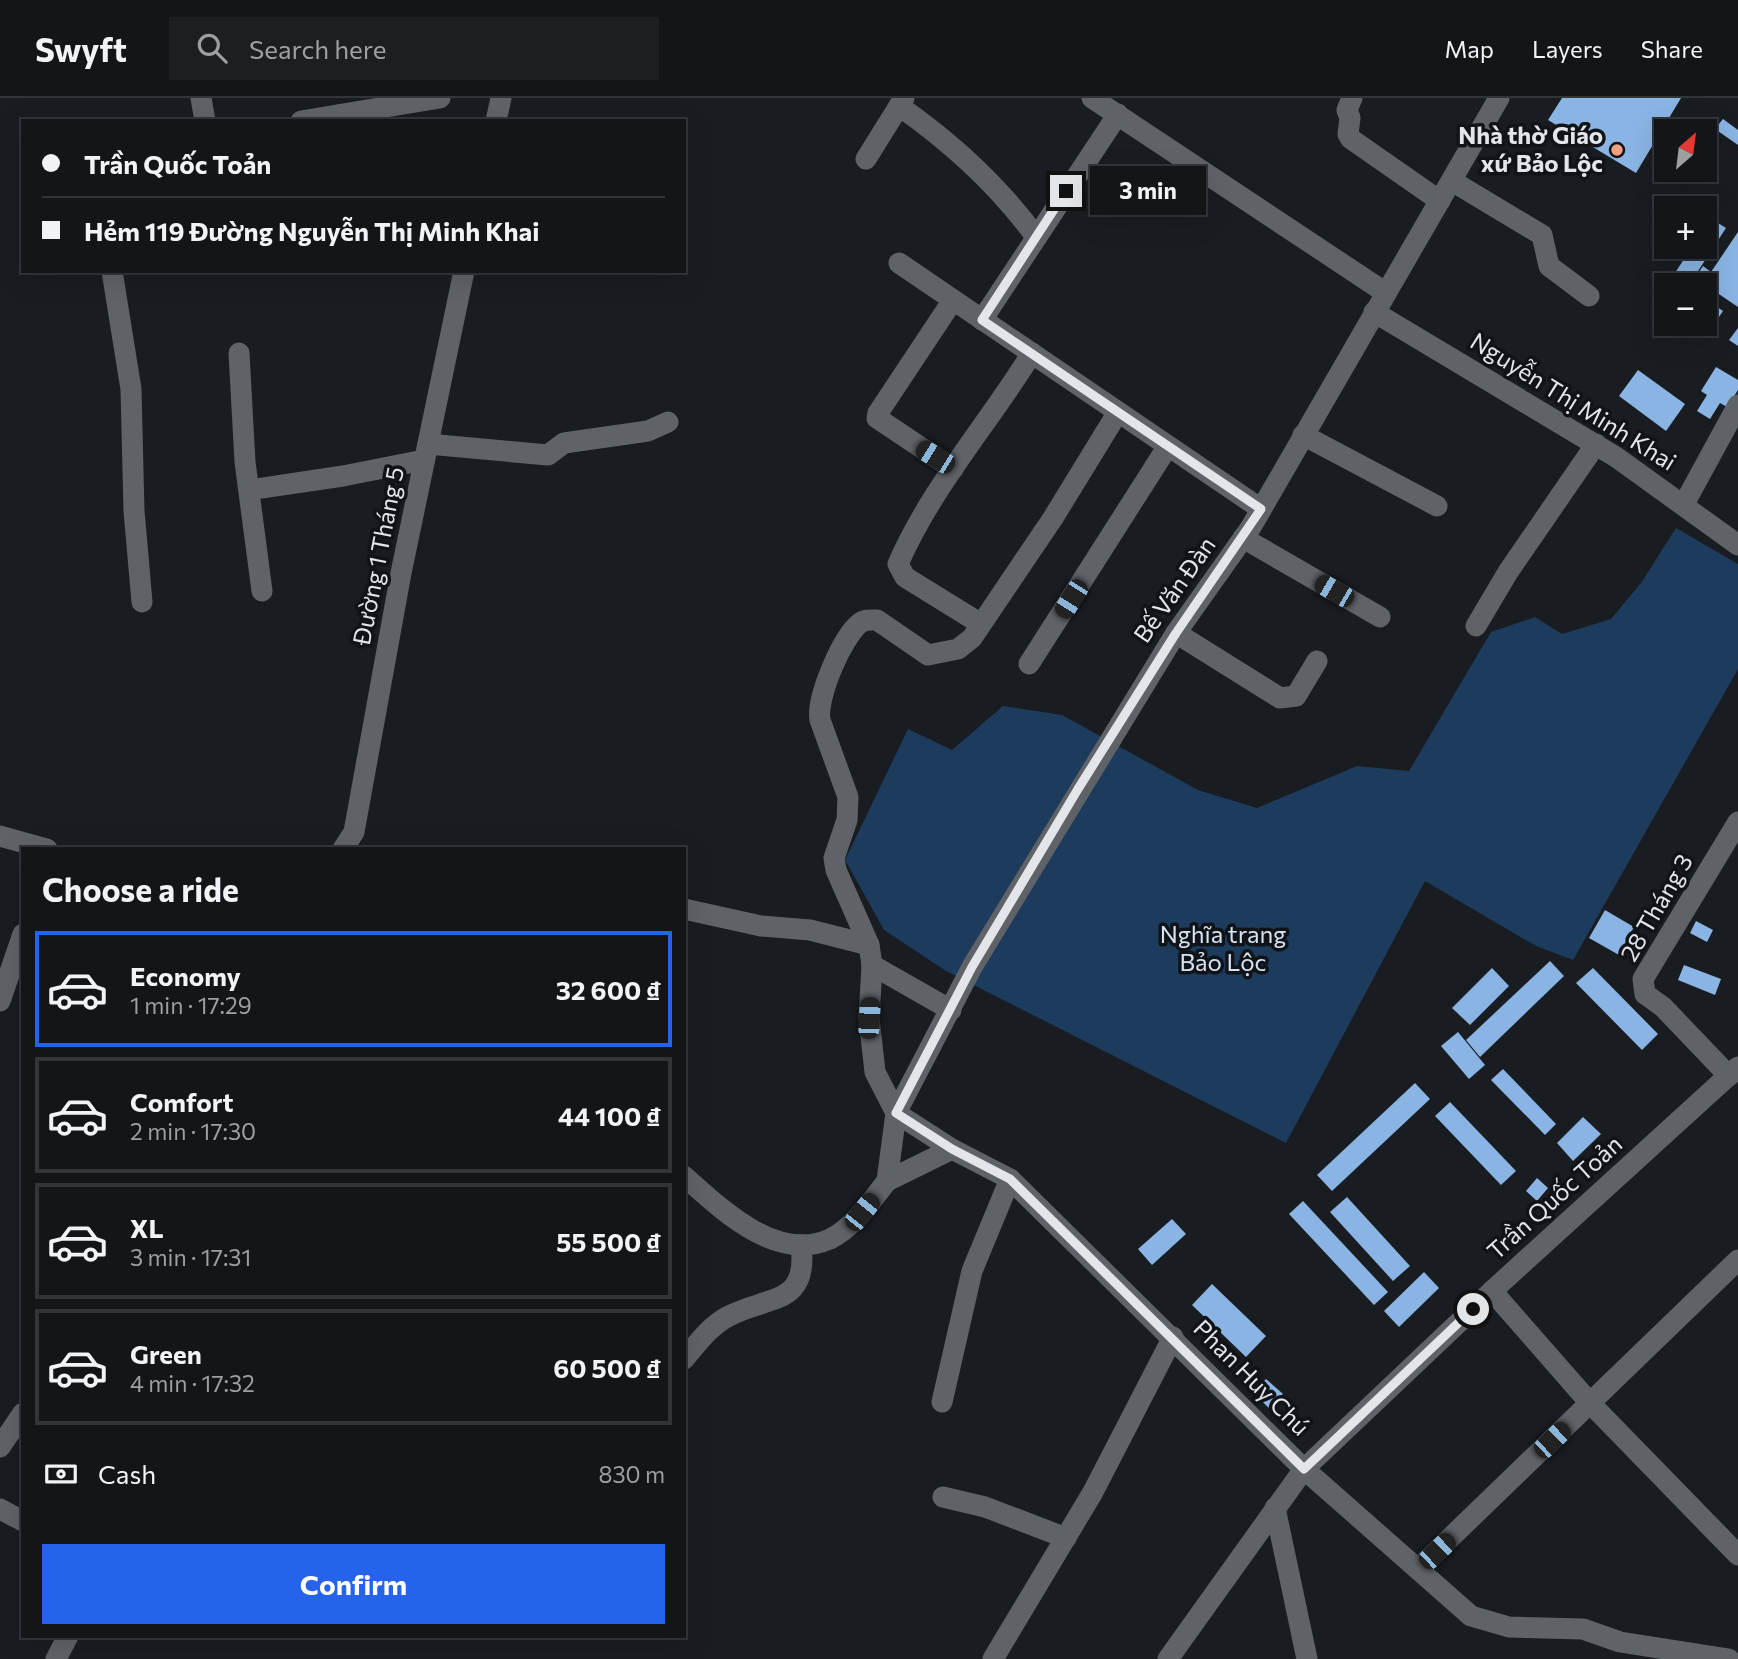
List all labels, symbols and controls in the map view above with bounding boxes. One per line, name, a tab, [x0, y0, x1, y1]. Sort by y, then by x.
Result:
search box	[169, 17, 659, 80]
text: Swyft	[35, 28, 127, 69]
icon: search	[193, 29, 231, 67]
text: Search here	[249, 33, 386, 64]
text: Map	[1445, 34, 1494, 63]
text: Layers	[1532, 34, 1603, 63]
text: Share	[1641, 34, 1703, 63]
north arrow	[1654, 119, 1717, 182]
map controls	[1654, 119, 1717, 336]
place label: Nhà thờ Giáo xứ Bảo Lộc	[1458, 120, 1603, 177]
marker: Nhà thờ Giáo xứ Bảo Lộc	[1609, 142, 1625, 158]
text: Trần Quốc Toản	[84, 148, 271, 179]
callout: 3 min	[1090, 166, 1206, 216]
route end	[1050, 175, 1082, 207]
text: 3 min	[1119, 176, 1177, 204]
button: +	[1654, 196, 1717, 259]
text: Hẻm 119 Đường Nguyễn Thị Minh Khai	[84, 215, 540, 246]
button: −	[1654, 273, 1717, 336]
street label: Nguyễn Thị Minh Khai	[1466, 326, 1682, 476]
car	[912, 437, 959, 477]
street label: Đường 1 Tháng 5	[346, 464, 409, 648]
street label: Bế Văn Đàn	[1127, 531, 1221, 648]
car	[1311, 571, 1358, 611]
car	[1051, 576, 1092, 622]
street label: 28 Tháng 3	[1613, 848, 1698, 966]
text: Choose a ride	[42, 869, 239, 909]
park label: Nghĩa trang Bảo Lộc	[1160, 919, 1286, 976]
icon: car	[46, 958, 109, 1021]
text: Economy	[130, 960, 241, 991]
text: 32 600 ₫	[556, 974, 661, 1005]
text: 1 min · 17:29	[130, 991, 252, 1019]
car	[858, 996, 881, 1040]
icon: car	[46, 1084, 109, 1147]
text: Comfort	[130, 1086, 233, 1117]
text: 44 100 ₫	[558, 1100, 661, 1131]
text: 2 min · 17:30	[130, 1117, 256, 1145]
street label: Trần Quốc Toản	[1481, 1129, 1627, 1265]
car	[841, 1189, 884, 1235]
icon: car	[46, 1210, 109, 1273]
text: XL	[130, 1212, 164, 1243]
text: 55 500 ₫	[556, 1226, 661, 1257]
text: 3 min · 17:31	[130, 1243, 251, 1271]
route start	[1457, 1293, 1489, 1325]
street label: Phan Huy Chú	[1188, 1313, 1316, 1441]
icon: car	[46, 1336, 109, 1399]
text: Green	[130, 1338, 202, 1369]
text: 60 500 ₫	[553, 1352, 661, 1383]
text: 4 min · 17:32	[130, 1369, 255, 1397]
car	[1530, 1418, 1575, 1462]
icon: cash	[42, 1455, 80, 1493]
text: Cash	[98, 1458, 156, 1489]
text: 830 m	[599, 1460, 665, 1488]
car	[1415, 1529, 1460, 1573]
button: Confirm	[42, 1544, 665, 1624]

